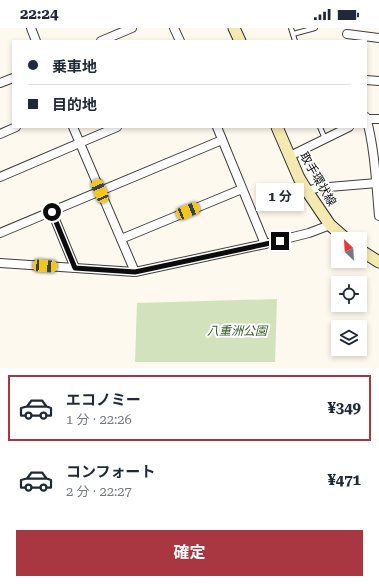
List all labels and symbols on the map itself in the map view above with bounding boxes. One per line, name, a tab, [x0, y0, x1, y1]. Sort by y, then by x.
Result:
street label: 取手環状線	[297, 150, 339, 208]
car	[90, 178, 110, 204]
callout: 1 分	[256, 183, 304, 211]
car	[175, 201, 201, 221]
route start	[43, 203, 61, 221]
route end	[271, 232, 289, 250]
north arrow	[331, 232, 367, 268]
car	[33, 259, 57, 273]
park label: 八重洲公園	[207, 324, 269, 338]

